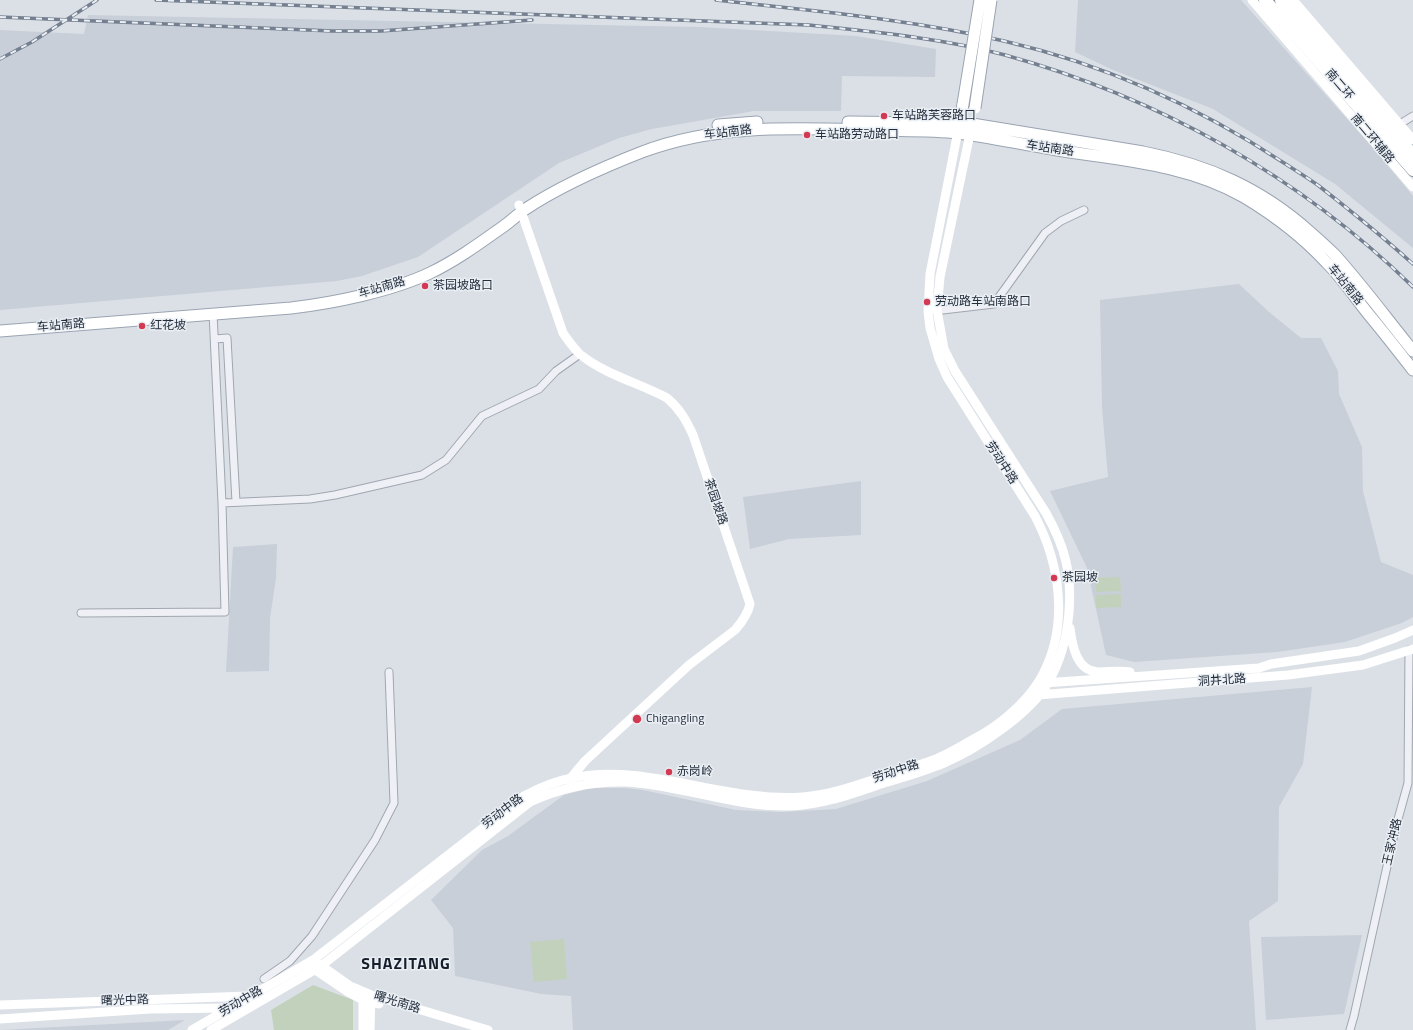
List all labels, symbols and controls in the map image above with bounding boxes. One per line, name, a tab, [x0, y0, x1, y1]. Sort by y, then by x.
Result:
street label: 南二环	[1322, 67, 1356, 103]
place label: 车站路芙蓉路口	[892, 109, 976, 123]
marker: 车站路芙蓉路口	[879, 111, 889, 121]
street label: 南二环辅路	[1347, 111, 1397, 167]
street label: 车站南路	[703, 123, 753, 143]
place label: 车站路劳动路口	[815, 128, 899, 142]
marker: 车站路劳动路口	[802, 130, 812, 140]
street label: 车站南路	[1025, 139, 1075, 159]
street label: 车站南路	[1324, 262, 1366, 308]
street label: 车站南路	[357, 274, 407, 302]
place label: 茶园坡路口	[433, 279, 493, 293]
marker: 茶园坡路口	[420, 281, 430, 291]
place label: 劳动路车站南路口	[935, 295, 1031, 309]
marker: 劳动路车站南路口	[922, 297, 932, 307]
street label: 车站南路	[36, 317, 86, 335]
place label: 红花坡	[150, 319, 186, 333]
marker: 红花坡	[137, 321, 147, 331]
street label: 劳动中路	[982, 439, 1020, 487]
street label: 茶园坡路	[700, 477, 730, 527]
place label: 茶园坡	[1062, 571, 1098, 585]
marker: 茶园坡	[1049, 573, 1059, 583]
street label: 洞井北路	[1198, 672, 1246, 690]
place label: Chigangling	[646, 712, 704, 726]
marker: Chigangling	[631, 713, 643, 725]
street label: 劳动中路	[871, 758, 921, 786]
place label: 赤岗岭	[677, 765, 713, 779]
marker: 赤岗岭	[664, 767, 674, 777]
street label: 劳动中路	[479, 792, 527, 832]
street label: 王家冲路	[1381, 817, 1405, 867]
district label: SHAZITANG	[361, 955, 451, 975]
street label: 劳动中路	[217, 984, 265, 1020]
street label: 曙光南路	[372, 989, 422, 1017]
street label: 曙光中路	[101, 993, 149, 1009]

